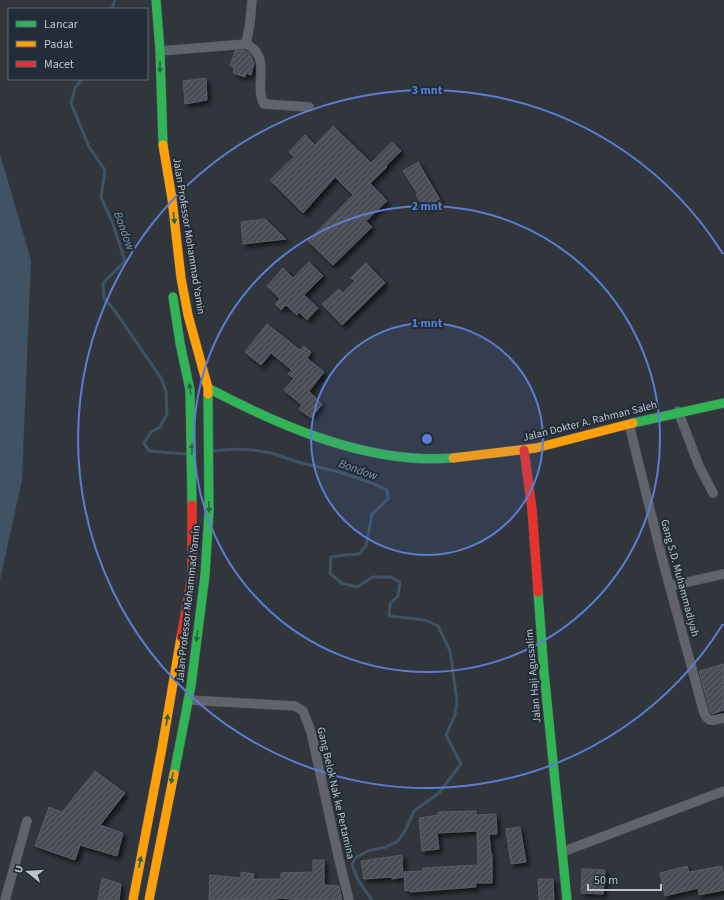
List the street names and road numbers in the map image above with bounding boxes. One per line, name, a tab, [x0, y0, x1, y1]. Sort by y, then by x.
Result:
street label: Jalan Professor Mohammad Yamin	[169, 157, 209, 315]
street label: Jalan Dokter A. Rahman Saleh	[521, 397, 659, 445]
street label: Gang S.D. Muhammadiyah	[657, 518, 703, 638]
street label: Jalan Professor Mohammad Yamin	[172, 524, 204, 684]
street label: Jalan Haji Agussalim	[521, 628, 545, 724]
street label: Gang Belok Nak ke Pertamina	[313, 725, 359, 861]

